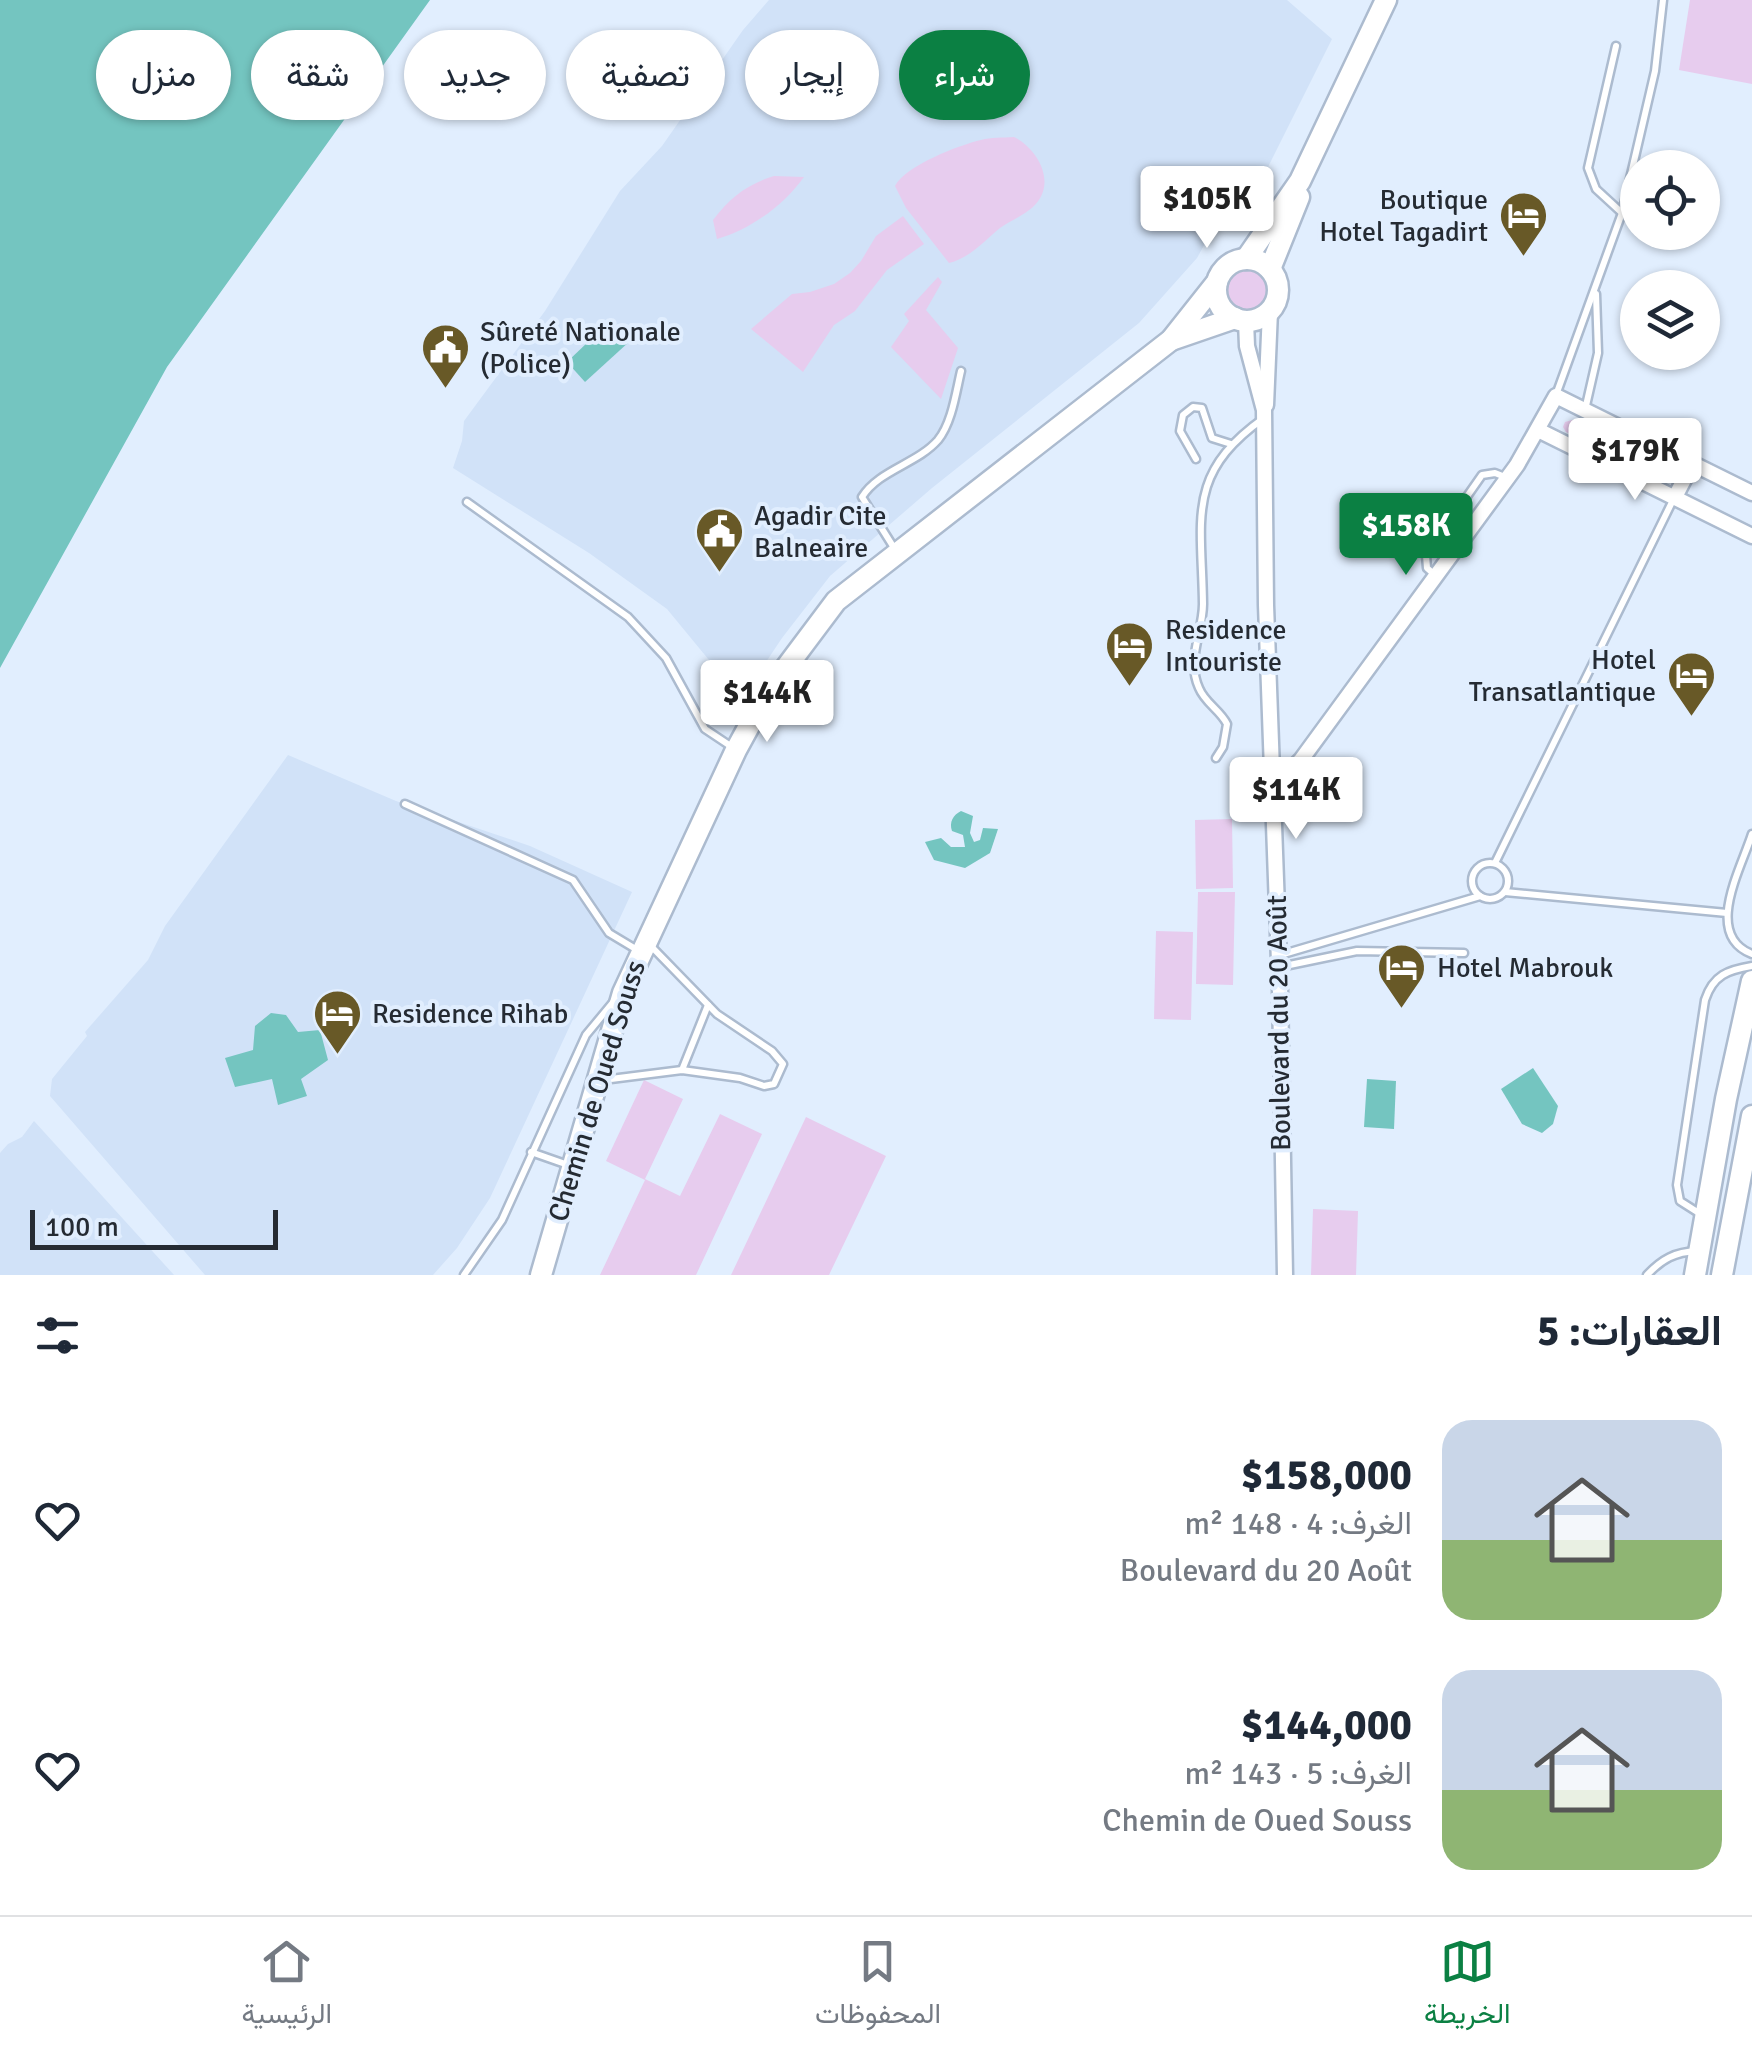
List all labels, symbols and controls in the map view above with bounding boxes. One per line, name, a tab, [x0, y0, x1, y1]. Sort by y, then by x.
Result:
chip: منزل	[96, 30, 231, 120]
chip: شقة	[251, 30, 384, 120]
chip: جديد	[404, 30, 546, 120]
chip: تصفية	[566, 30, 725, 120]
chip: إيجار	[745, 30, 879, 120]
chip: شراء	[899, 30, 1030, 120]
map controls	[1620, 150, 1720, 370]
button: locate	[1620, 150, 1720, 250]
pin: $105K	[1137, 166, 1277, 251]
text: $105K	[1163, 179, 1251, 218]
place label: Boutique Hotel Tagadirt	[1319, 183, 1488, 249]
hotel icon: Boutique Hotel Tagadirt	[1497, 190, 1549, 258]
button: layers	[1620, 270, 1720, 370]
place label: Sûreté Nationale (Police)	[480, 315, 681, 381]
public building icon: Sûreté Nationale (Police)	[419, 322, 471, 390]
pin: $179K	[1565, 418, 1705, 503]
text: $179K	[1591, 431, 1679, 470]
pin: $158K	[1336, 493, 1476, 578]
place label: Agadir Cite Balneaire	[754, 499, 887, 565]
public building icon: Agadir Cite Balneaire	[693, 506, 745, 574]
text: $158K	[1362, 506, 1450, 545]
place label: Residence Intouriste	[1165, 613, 1287, 679]
hotel icon: Residence Intouriste	[1104, 620, 1156, 688]
place label: Hotel Transatlantique	[1469, 643, 1656, 709]
hotel icon: Hotel Transatlantique	[1665, 650, 1717, 718]
pin: $144K	[697, 660, 837, 745]
text: $144K	[723, 673, 811, 712]
pin: $114K	[1226, 757, 1366, 842]
text: $114K	[1252, 770, 1340, 809]
street label: Boulevard du 20 Août	[1260, 895, 1298, 1151]
hotel icon: Hotel Mabrouk	[1376, 942, 1428, 1010]
place label: Hotel Mabrouk	[1437, 951, 1613, 985]
street label: Chemin de Oued Souss	[541, 956, 653, 1226]
hotel icon: Residence Rihab	[311, 988, 363, 1056]
place label: Residence Rihab	[372, 997, 568, 1031]
scale bar	[30, 1205, 278, 1250]
text: 100 m	[45, 1210, 119, 1244]
text: العقارات: 5	[1537, 1306, 1722, 1357]
icon: filters	[30, 1308, 85, 1363]
text: $158,000	[1241, 1450, 1412, 1501]
icon: home	[1522, 1460, 1642, 1580]
icon: heart	[30, 1493, 85, 1548]
text: الغرف: 4 · 148 m²	[1185, 1504, 1412, 1543]
text: Boulevard du 20 Août	[1120, 1551, 1412, 1590]
text: $144,000	[1241, 1700, 1412, 1751]
icon: home	[1522, 1710, 1642, 1830]
icon: heart	[30, 1743, 85, 1798]
text: الغرف: 5 · 143 m²	[1185, 1754, 1412, 1793]
text: Chemin de Oued Souss	[1102, 1801, 1412, 1840]
tab: الرئيسية	[241, 1934, 332, 2038]
tab: المحفوظات	[815, 1934, 941, 2038]
tab: الخريطة	[1424, 1934, 1511, 2038]

